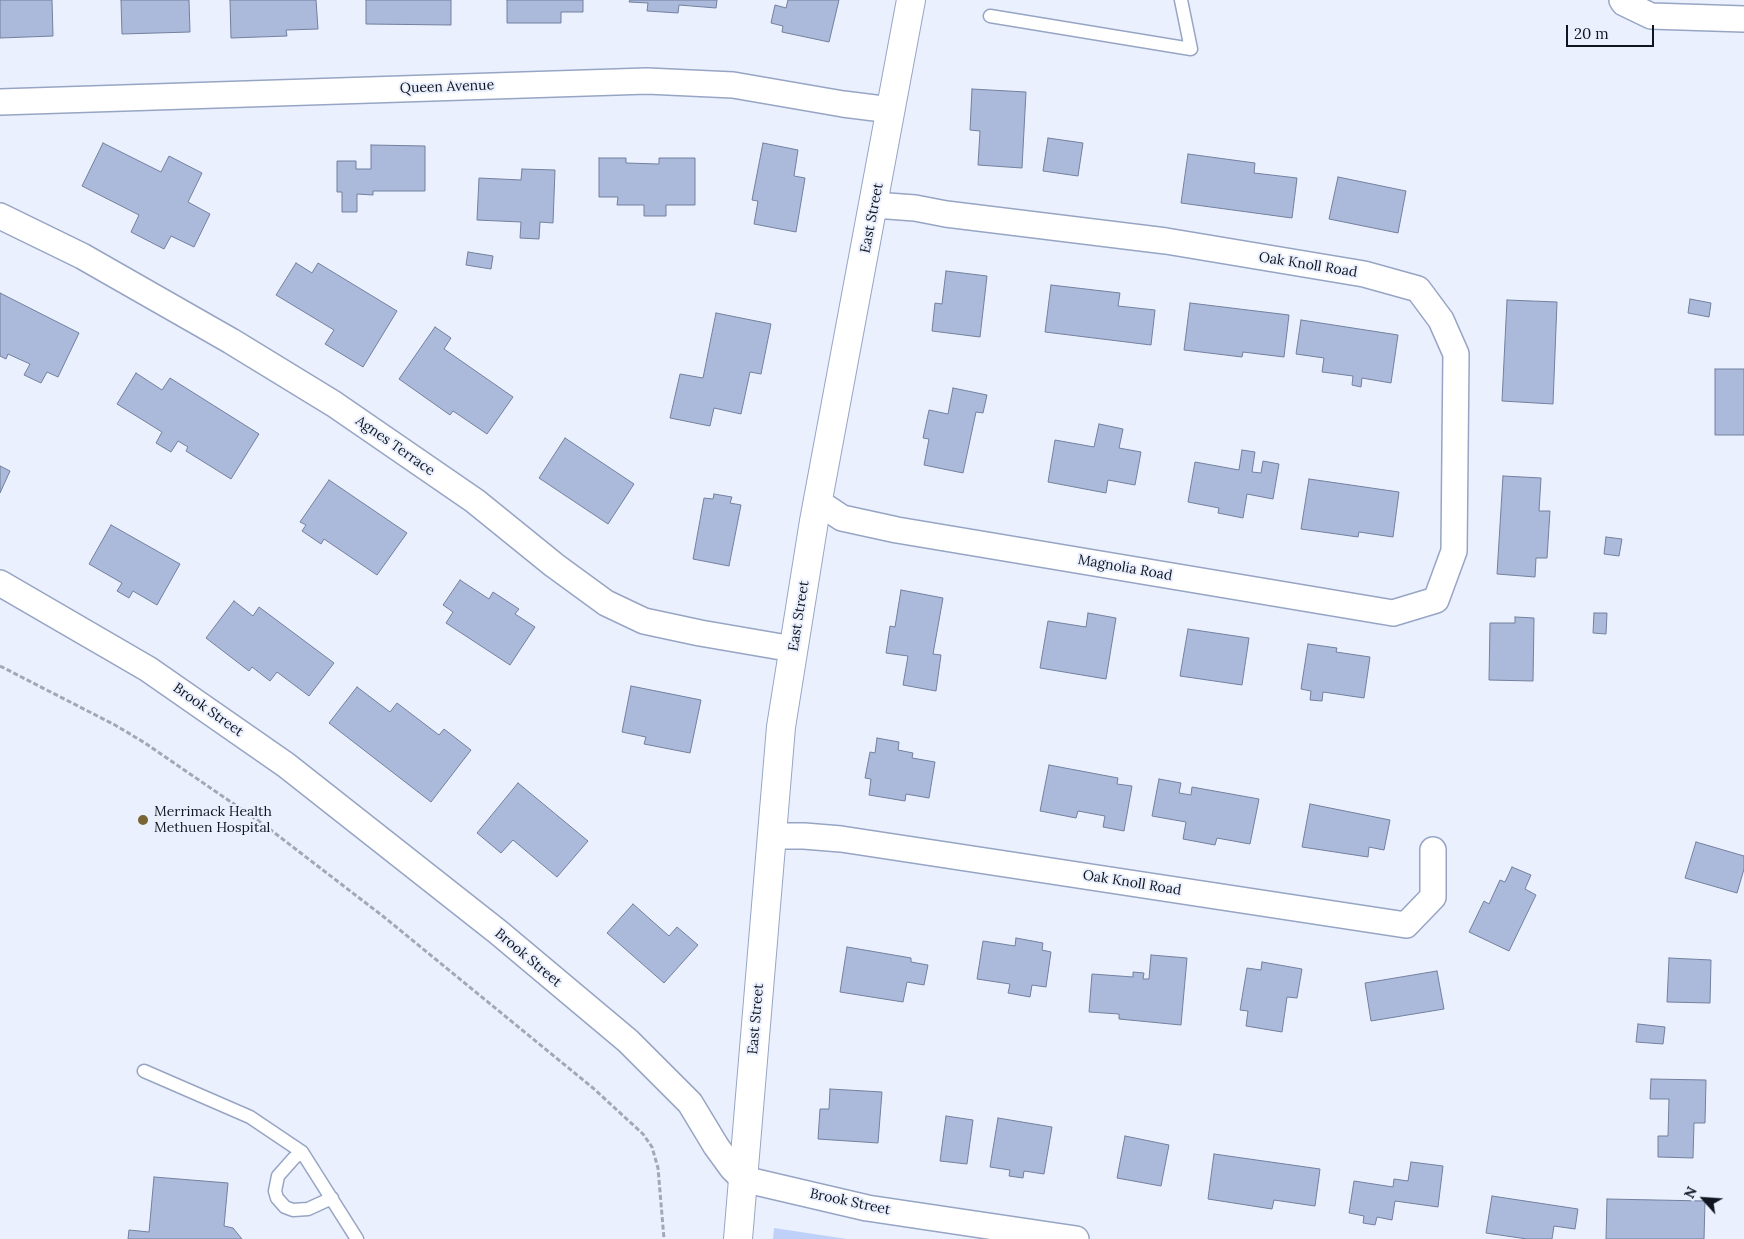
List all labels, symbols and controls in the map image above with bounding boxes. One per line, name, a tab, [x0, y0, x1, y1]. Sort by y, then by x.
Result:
scale bar	[1569, 15, 1656, 47]
text: 20 m	[1574, 24, 1609, 43]
street label: Queen Avenue	[400, 77, 494, 97]
street label: East Street	[857, 181, 887, 255]
street label: Oak Knoll Road	[1258, 249, 1358, 281]
street label: Agnes Terrace	[352, 412, 438, 480]
street label: Magnolia Road	[1076, 551, 1174, 585]
street label: East Street	[785, 580, 813, 652]
street label: Brook Street	[170, 680, 246, 740]
place label: Merrimack Health Methuen Hospital	[154, 804, 272, 836]
marker: Merrimack Health Methuen Hospital	[136, 813, 150, 827]
street label: Oak Knoll Road	[1082, 867, 1182, 899]
street label: Brook Street	[491, 925, 565, 991]
street label: East Street	[745, 983, 767, 1055]
north arrow	[1679, 1174, 1729, 1224]
text: N	[1680, 1184, 1701, 1201]
street label: Brook Street	[808, 1185, 892, 1219]

